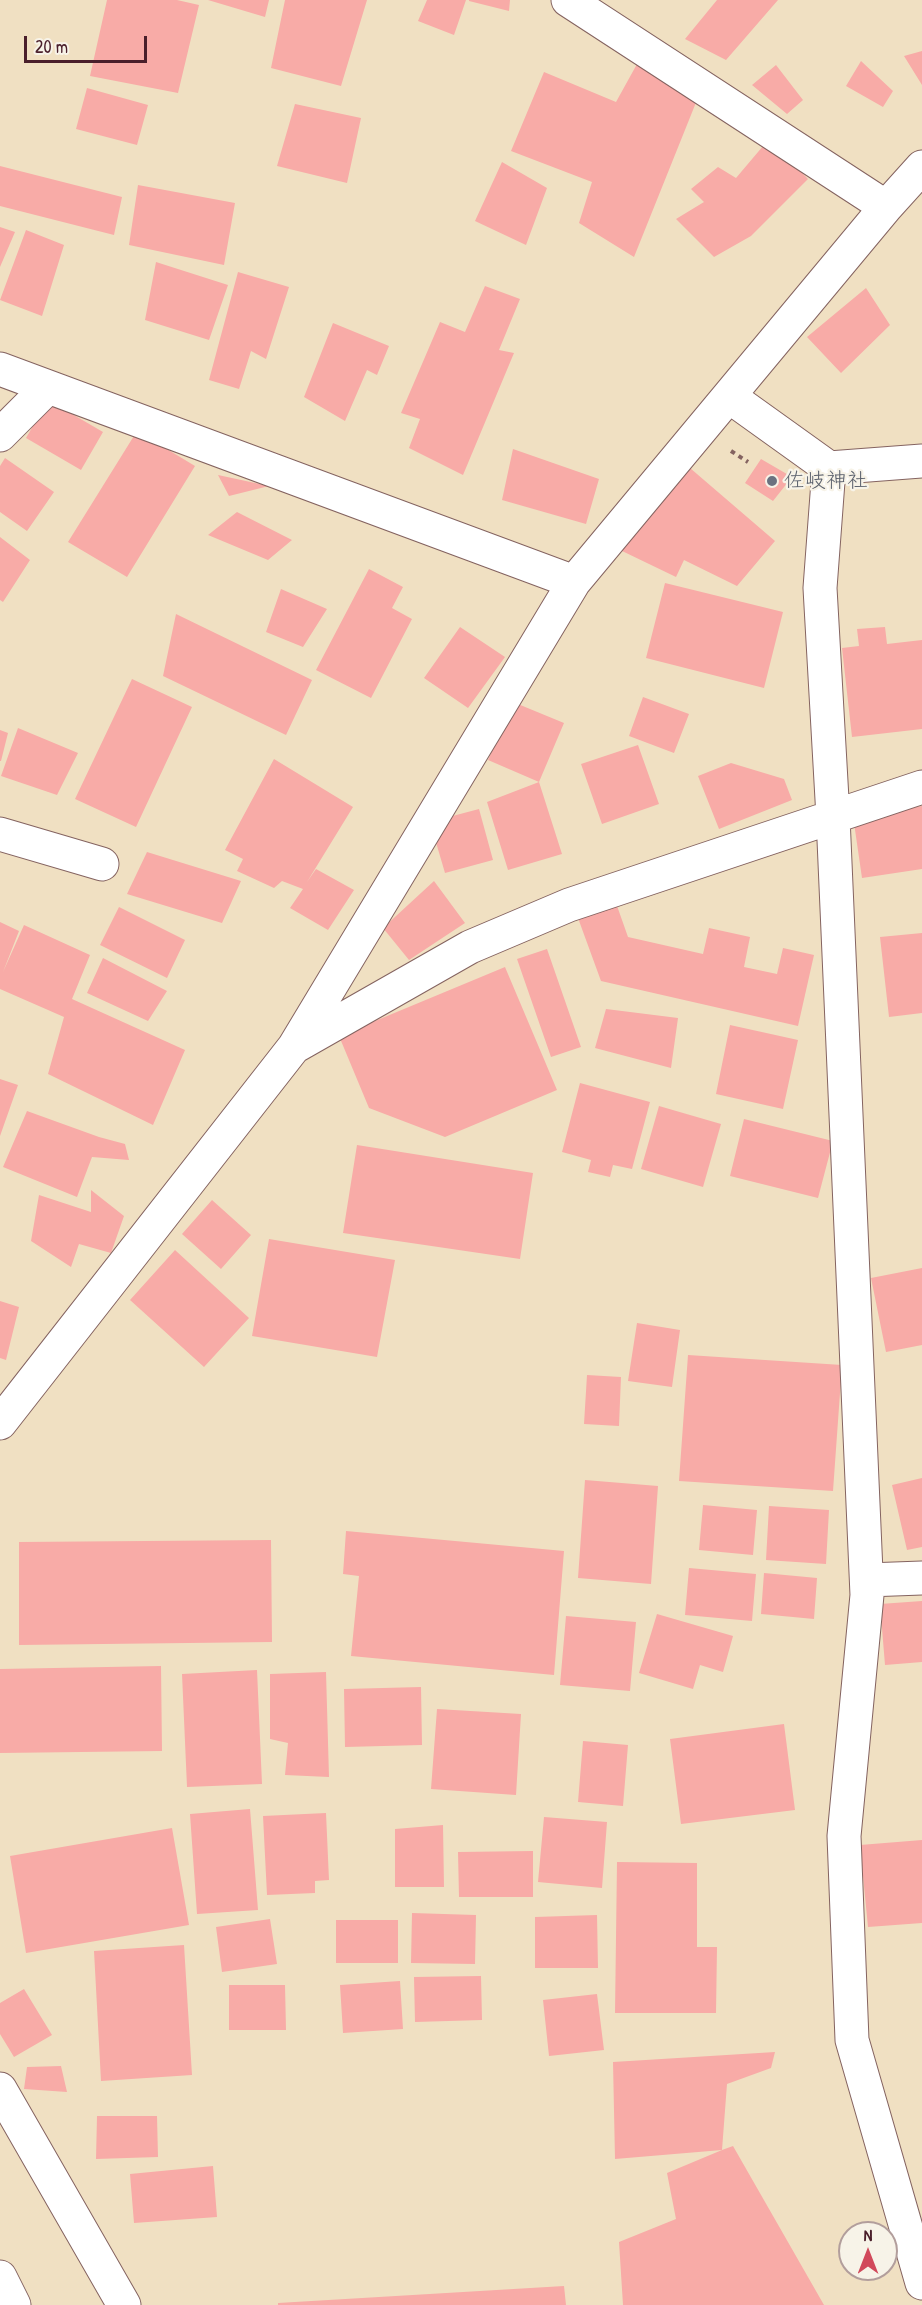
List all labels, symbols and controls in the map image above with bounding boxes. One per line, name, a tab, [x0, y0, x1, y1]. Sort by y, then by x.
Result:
scale bar	[27, 24, 150, 62]
text: 20 m	[35, 34, 68, 59]
place label: 佐岐神社	[784, 468, 868, 494]
marker: 佐岐神社	[765, 474, 779, 488]
north arrow	[838, 2221, 898, 2281]
text: N	[864, 2224, 872, 2246]

